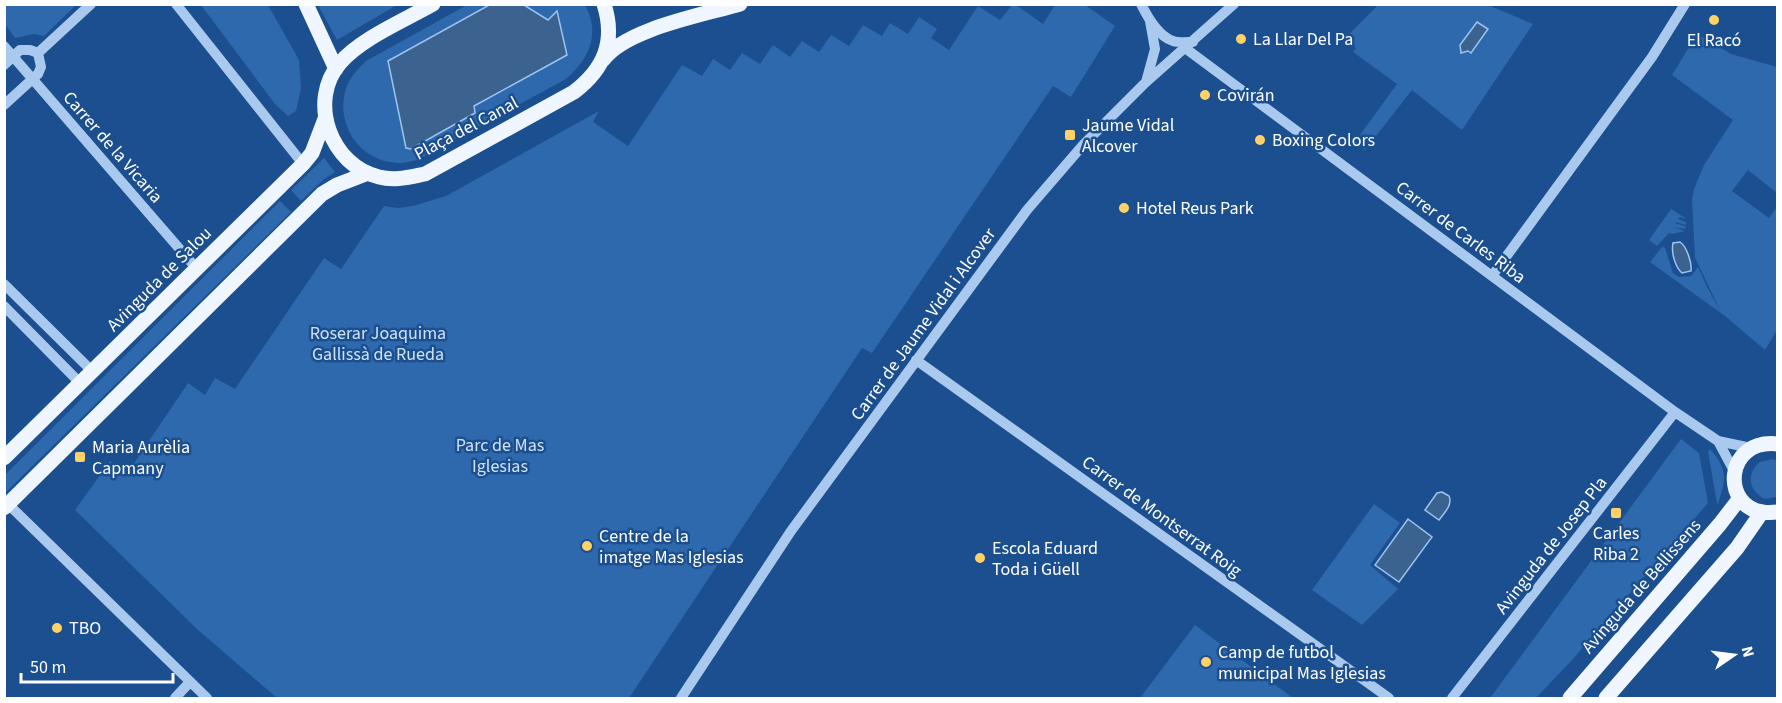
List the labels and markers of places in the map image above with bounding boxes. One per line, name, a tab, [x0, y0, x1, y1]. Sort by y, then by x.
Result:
marker: El Racó	[1707, 13, 1721, 27]
place label: La Llar Del Pa	[1253, 27, 1353, 52]
place label: El Racó	[1687, 28, 1741, 53]
marker: La Llar Del Pa	[1234, 32, 1248, 46]
place label: Covirán	[1217, 83, 1275, 108]
marker: Covirán	[1198, 88, 1212, 102]
place label: Jaume Vidal Alcover	[1082, 113, 1174, 159]
marker: Jaume Vidal Alcover	[1063, 128, 1077, 142]
place label: Boxing Colors	[1272, 128, 1375, 153]
marker: Boxing Colors	[1253, 133, 1267, 147]
place label: Hotel Reus Park	[1136, 196, 1254, 221]
marker: Hotel Reus Park	[1117, 201, 1131, 215]
place label: Maria Aurèlia Capmany	[92, 435, 190, 481]
marker: Maria Aurèlia Capmany	[73, 450, 87, 464]
marker: Carles Riba 2	[1609, 506, 1623, 520]
place label: Carles Riba 2	[1593, 521, 1639, 567]
place label: Centre de la imatge Mas Iglesias	[599, 524, 744, 570]
place label: Escola Eduard Toda i Güell	[992, 536, 1098, 582]
marker: Centre de la imatge Mas Iglesias	[580, 539, 594, 553]
marker: Escola Eduard Toda i Güell	[973, 551, 987, 565]
place label: TBO	[69, 616, 101, 641]
marker: TBO	[50, 621, 64, 635]
place label: Camp de futbol municipal Mas Iglesias	[1218, 640, 1386, 686]
marker: Camp de futbol municipal Mas Iglesias	[1199, 655, 1213, 669]

